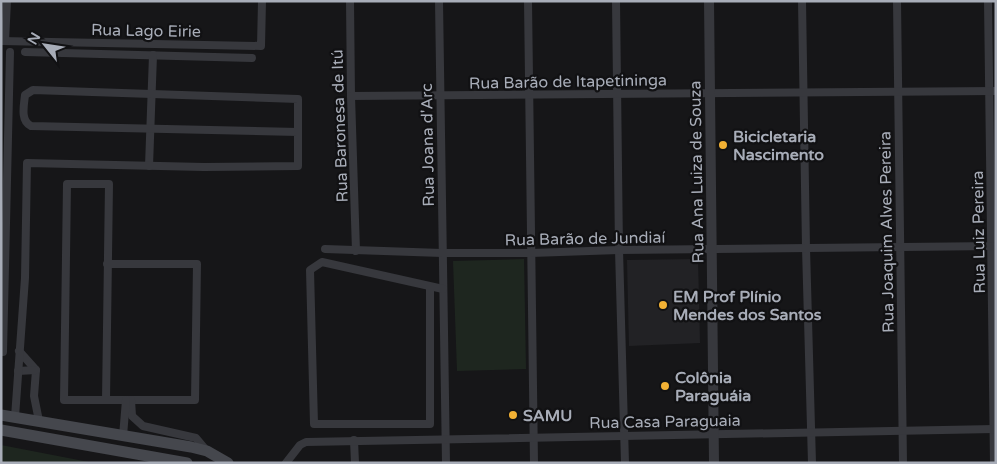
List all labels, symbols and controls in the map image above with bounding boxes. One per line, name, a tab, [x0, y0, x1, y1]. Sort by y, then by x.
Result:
north arrow	[20, 20, 70, 70]
street label: Rua Lago Eirie	[91, 20, 201, 42]
text: N	[24, 30, 44, 48]
street label: Rua Baronesa de Itú	[327, 49, 353, 203]
street label: Rua Barão de Itapetininga	[469, 70, 667, 94]
street label: Rua Ana Luiza de Souza	[685, 80, 709, 263]
street label: Rua Joana d'Arc	[417, 83, 439, 207]
place label: Bicicletaria Nascimento	[733, 127, 824, 165]
street label: Rua Joaquim Alves Pereira	[875, 131, 899, 333]
marker: Bicicletaria Nascimento	[717, 139, 729, 151]
street label: Rua Luiz Pereira	[968, 170, 990, 294]
street label: Rua Barão de Jundiaí	[505, 228, 666, 250]
place label: EM Prof Plínio Mendes dos Santos	[673, 287, 822, 325]
marker: EM Prof Plínio Mendes dos Santos	[657, 299, 669, 311]
place label: Colônia Paraguáia	[675, 368, 751, 406]
marker: Colônia Paraguáia	[659, 380, 671, 392]
place label: SAMU	[523, 406, 572, 426]
marker: SAMU	[507, 409, 519, 421]
street label: Rua Casa Paraguaia	[589, 411, 741, 433]

